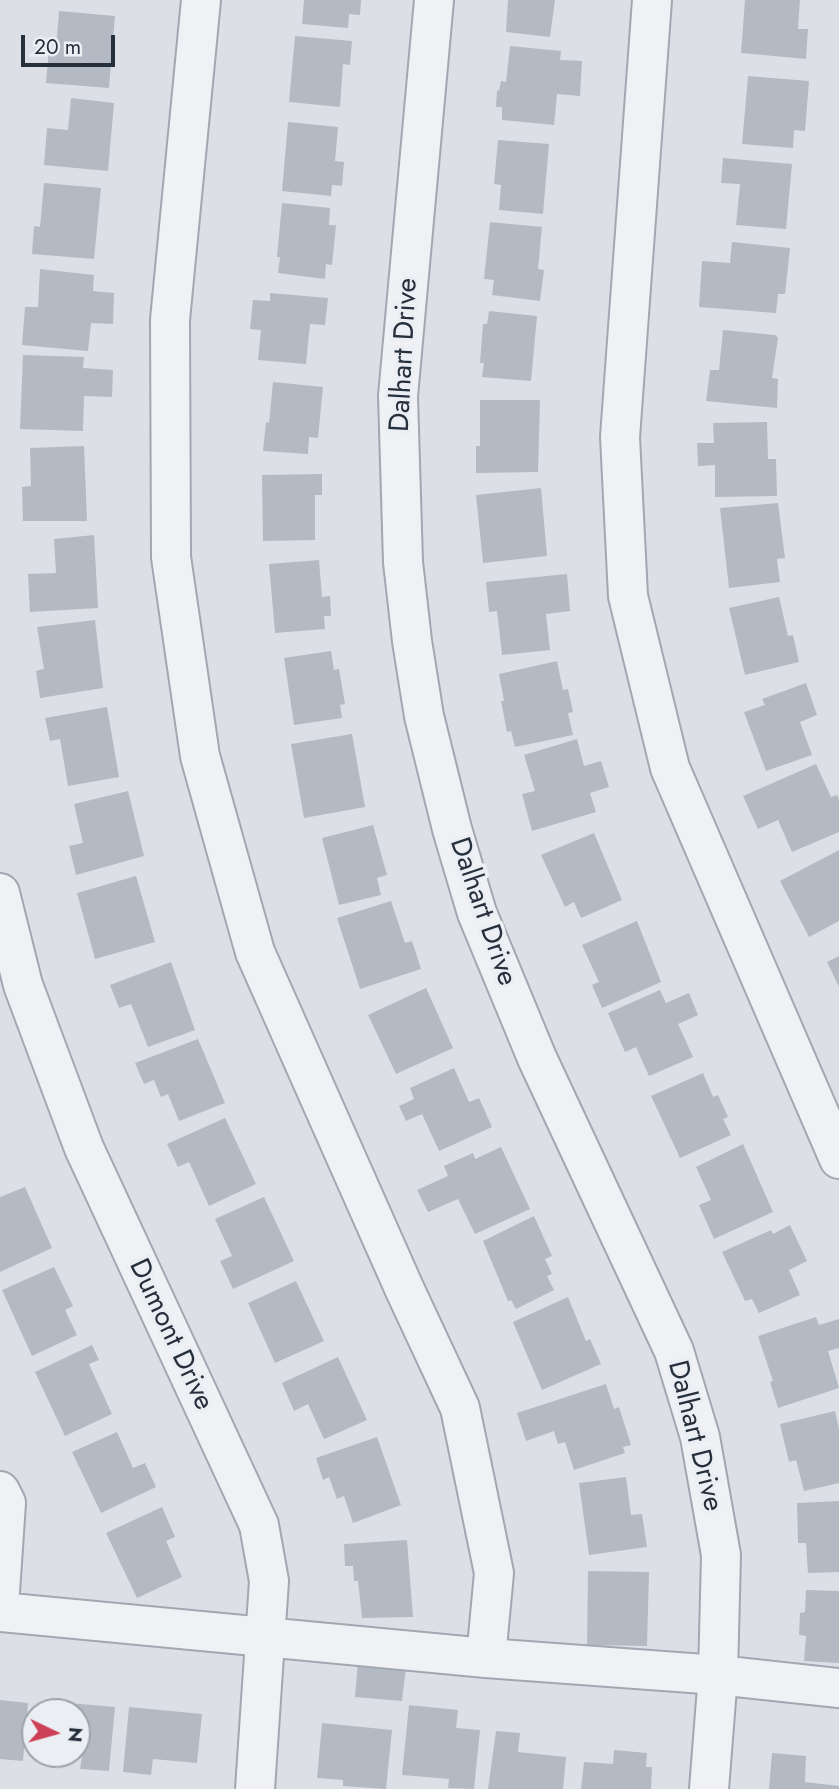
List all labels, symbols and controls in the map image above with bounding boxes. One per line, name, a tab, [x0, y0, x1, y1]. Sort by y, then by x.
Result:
scale bar	[24, 21, 119, 65]
text: 20 m	[34, 32, 81, 62]
street label: Dalhart Drive	[384, 277, 426, 433]
street label: Dalhart Drive	[441, 834, 523, 990]
street label: Dumont Drive	[120, 1254, 220, 1416]
street label: Dalhart Drive	[659, 1357, 729, 1515]
north arrow	[21, 1698, 91, 1768]
text: N	[61, 1726, 90, 1743]

